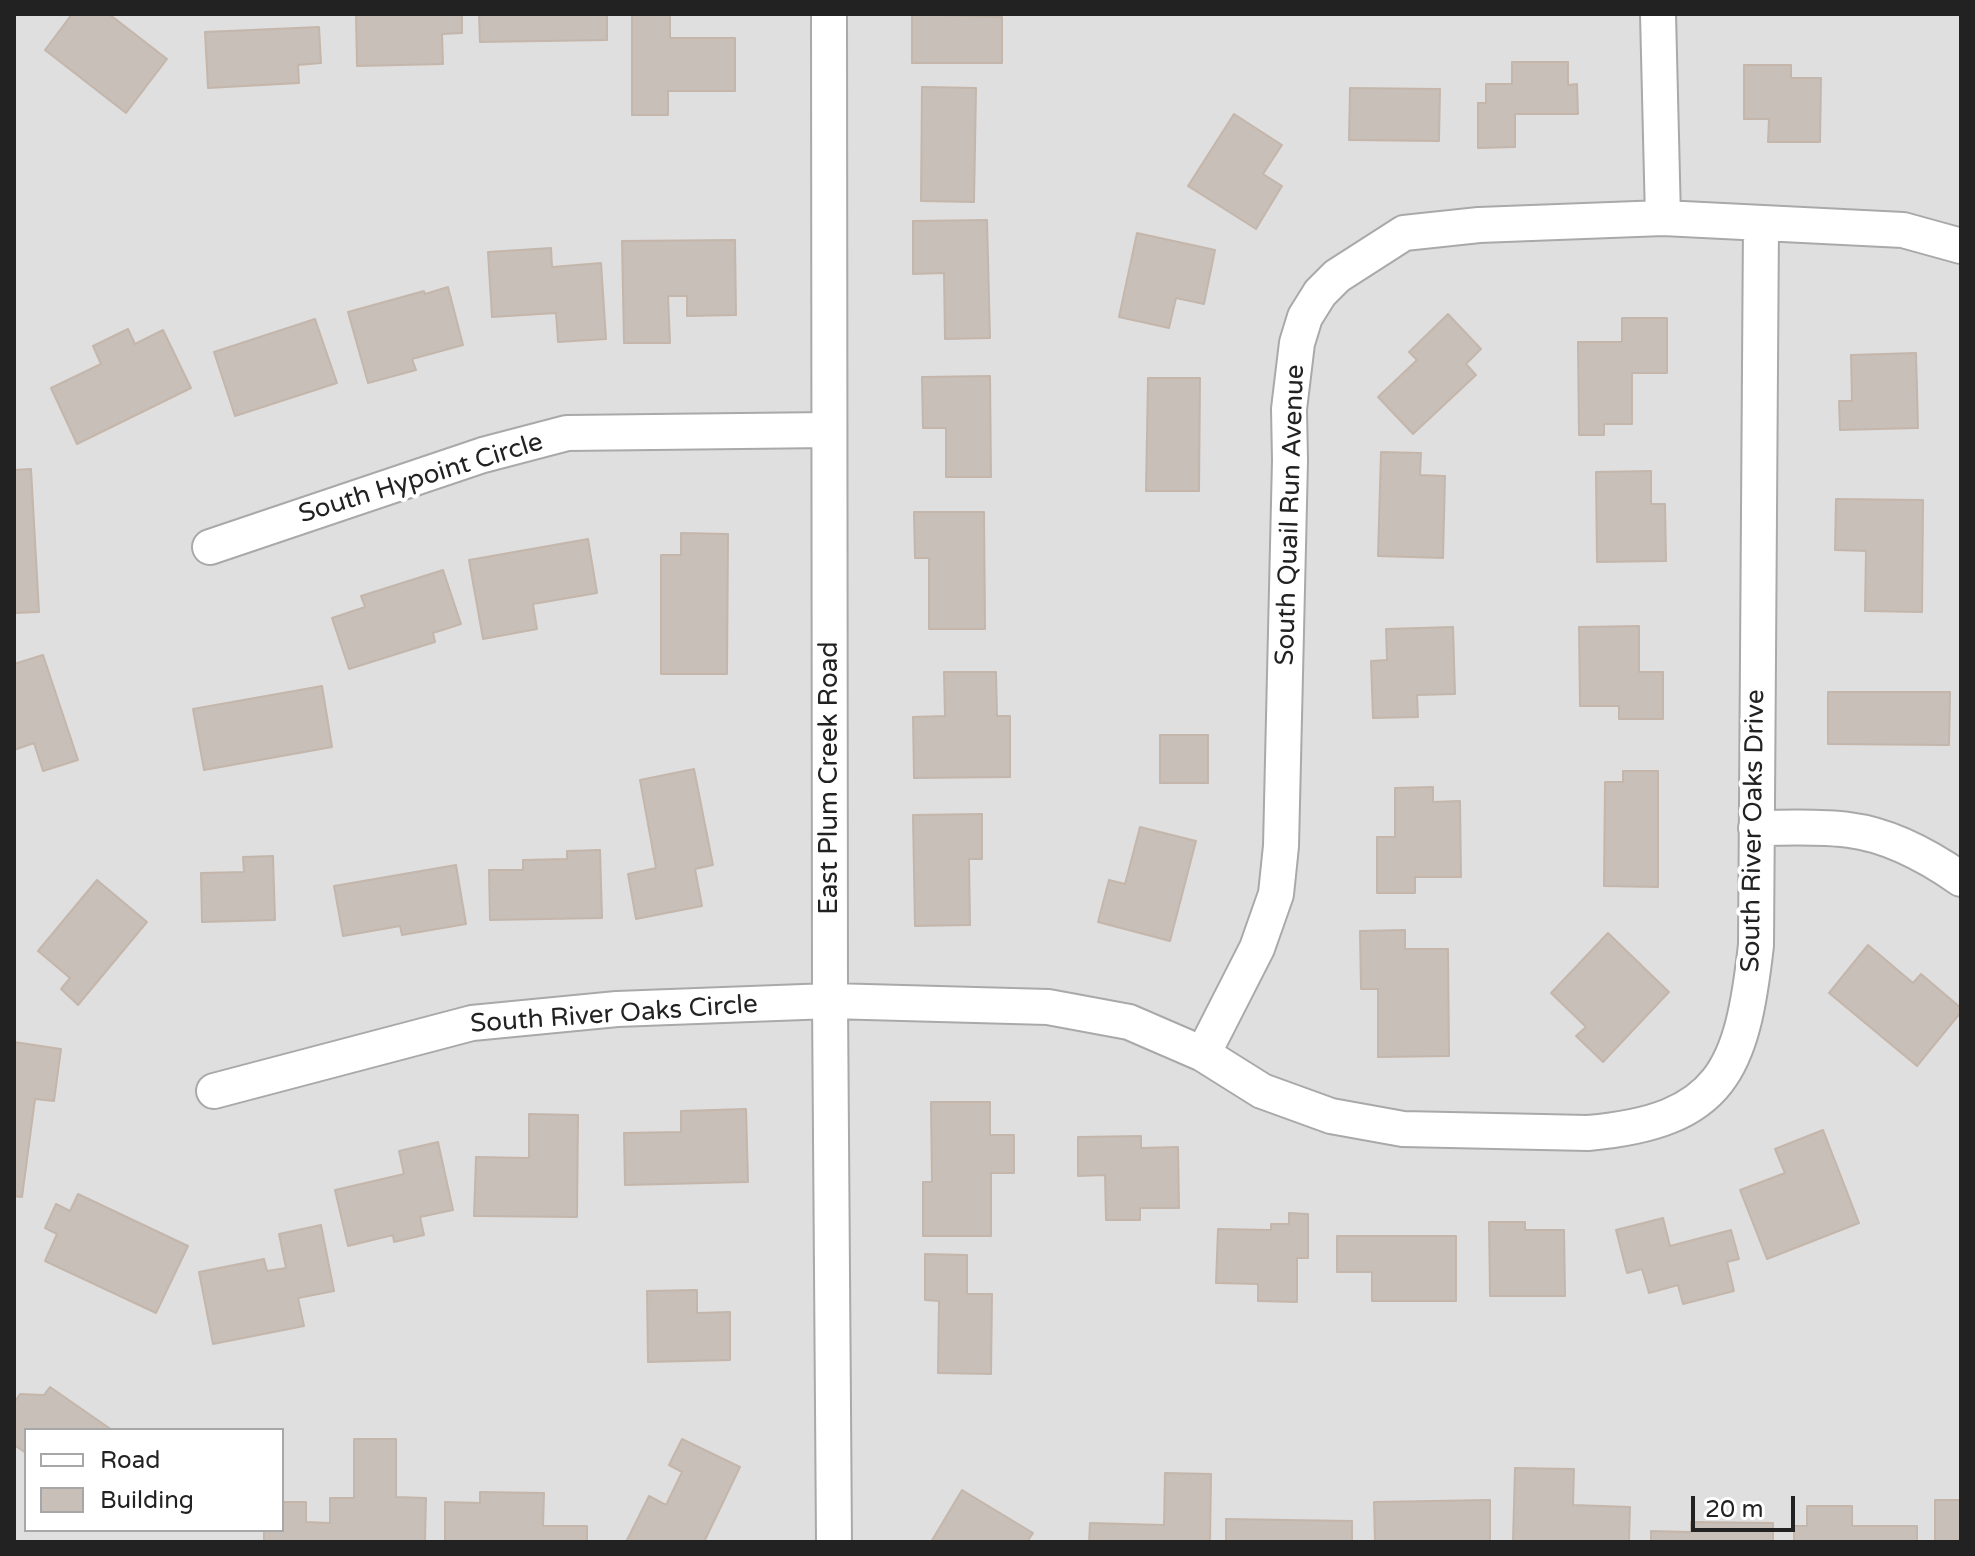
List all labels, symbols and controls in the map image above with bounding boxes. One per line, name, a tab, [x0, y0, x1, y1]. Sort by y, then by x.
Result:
street label: South Quail Run Avenue	[1270, 364, 1312, 666]
street label: South Hypoint Circle	[295, 427, 547, 531]
street label: East Plum Creek Road	[814, 641, 846, 915]
street label: South River Oaks Drive	[1736, 689, 1772, 973]
street label: South River Oaks Circle	[469, 989, 759, 1041]
legend	[24, 1428, 284, 1532]
text: Road	[100, 1446, 160, 1475]
scale bar	[1695, 1480, 1799, 1530]
text: Building	[100, 1486, 194, 1515]
text: 20 m	[1705, 1495, 1763, 1524]

